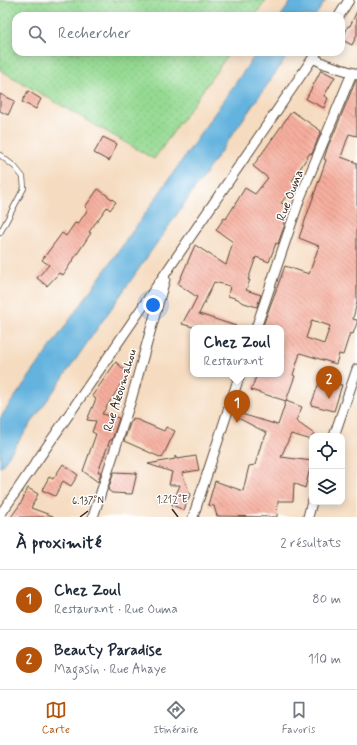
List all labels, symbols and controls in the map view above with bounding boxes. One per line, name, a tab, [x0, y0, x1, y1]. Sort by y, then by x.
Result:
search box	[12, 12, 345, 56]
icon: search	[26, 23, 48, 45]
text: Rechercher	[58, 24, 131, 44]
street label: Rue Ouma	[273, 168, 308, 223]
your location	[143, 295, 163, 315]
popup	[190, 325, 284, 377]
text: Chez Zoul	[204, 333, 270, 353]
street label: Rue Akoumahou	[100, 347, 141, 434]
text: Restaurant	[204, 353, 264, 370]
pin: 2	[316, 366, 342, 399]
pin: 1	[224, 390, 250, 423]
map controls	[309, 433, 345, 505]
button: locate	[309, 433, 345, 469]
button: layers	[309, 469, 345, 505]
text: 1.212°E	[156, 493, 188, 507]
text: 6.137°N	[72, 494, 104, 508]
text: À proximité	[16, 532, 101, 554]
text: 2 résultats	[280, 535, 341, 552]
text: Chez Zoul	[54, 581, 121, 601]
text: 1	[26, 591, 32, 608]
text: 80 m	[312, 591, 341, 608]
text: Restaurant · Rue Ouma	[54, 601, 178, 618]
text: Beauty Paradise	[54, 641, 162, 661]
text: 2	[26, 651, 32, 668]
text: 110 m	[308, 651, 341, 668]
text: Magasin · Rue Ahaye	[54, 661, 166, 678]
tab: Carte	[42, 699, 70, 737]
tab: Itinéraire	[153, 699, 198, 737]
tab: Favoris	[282, 699, 315, 737]

